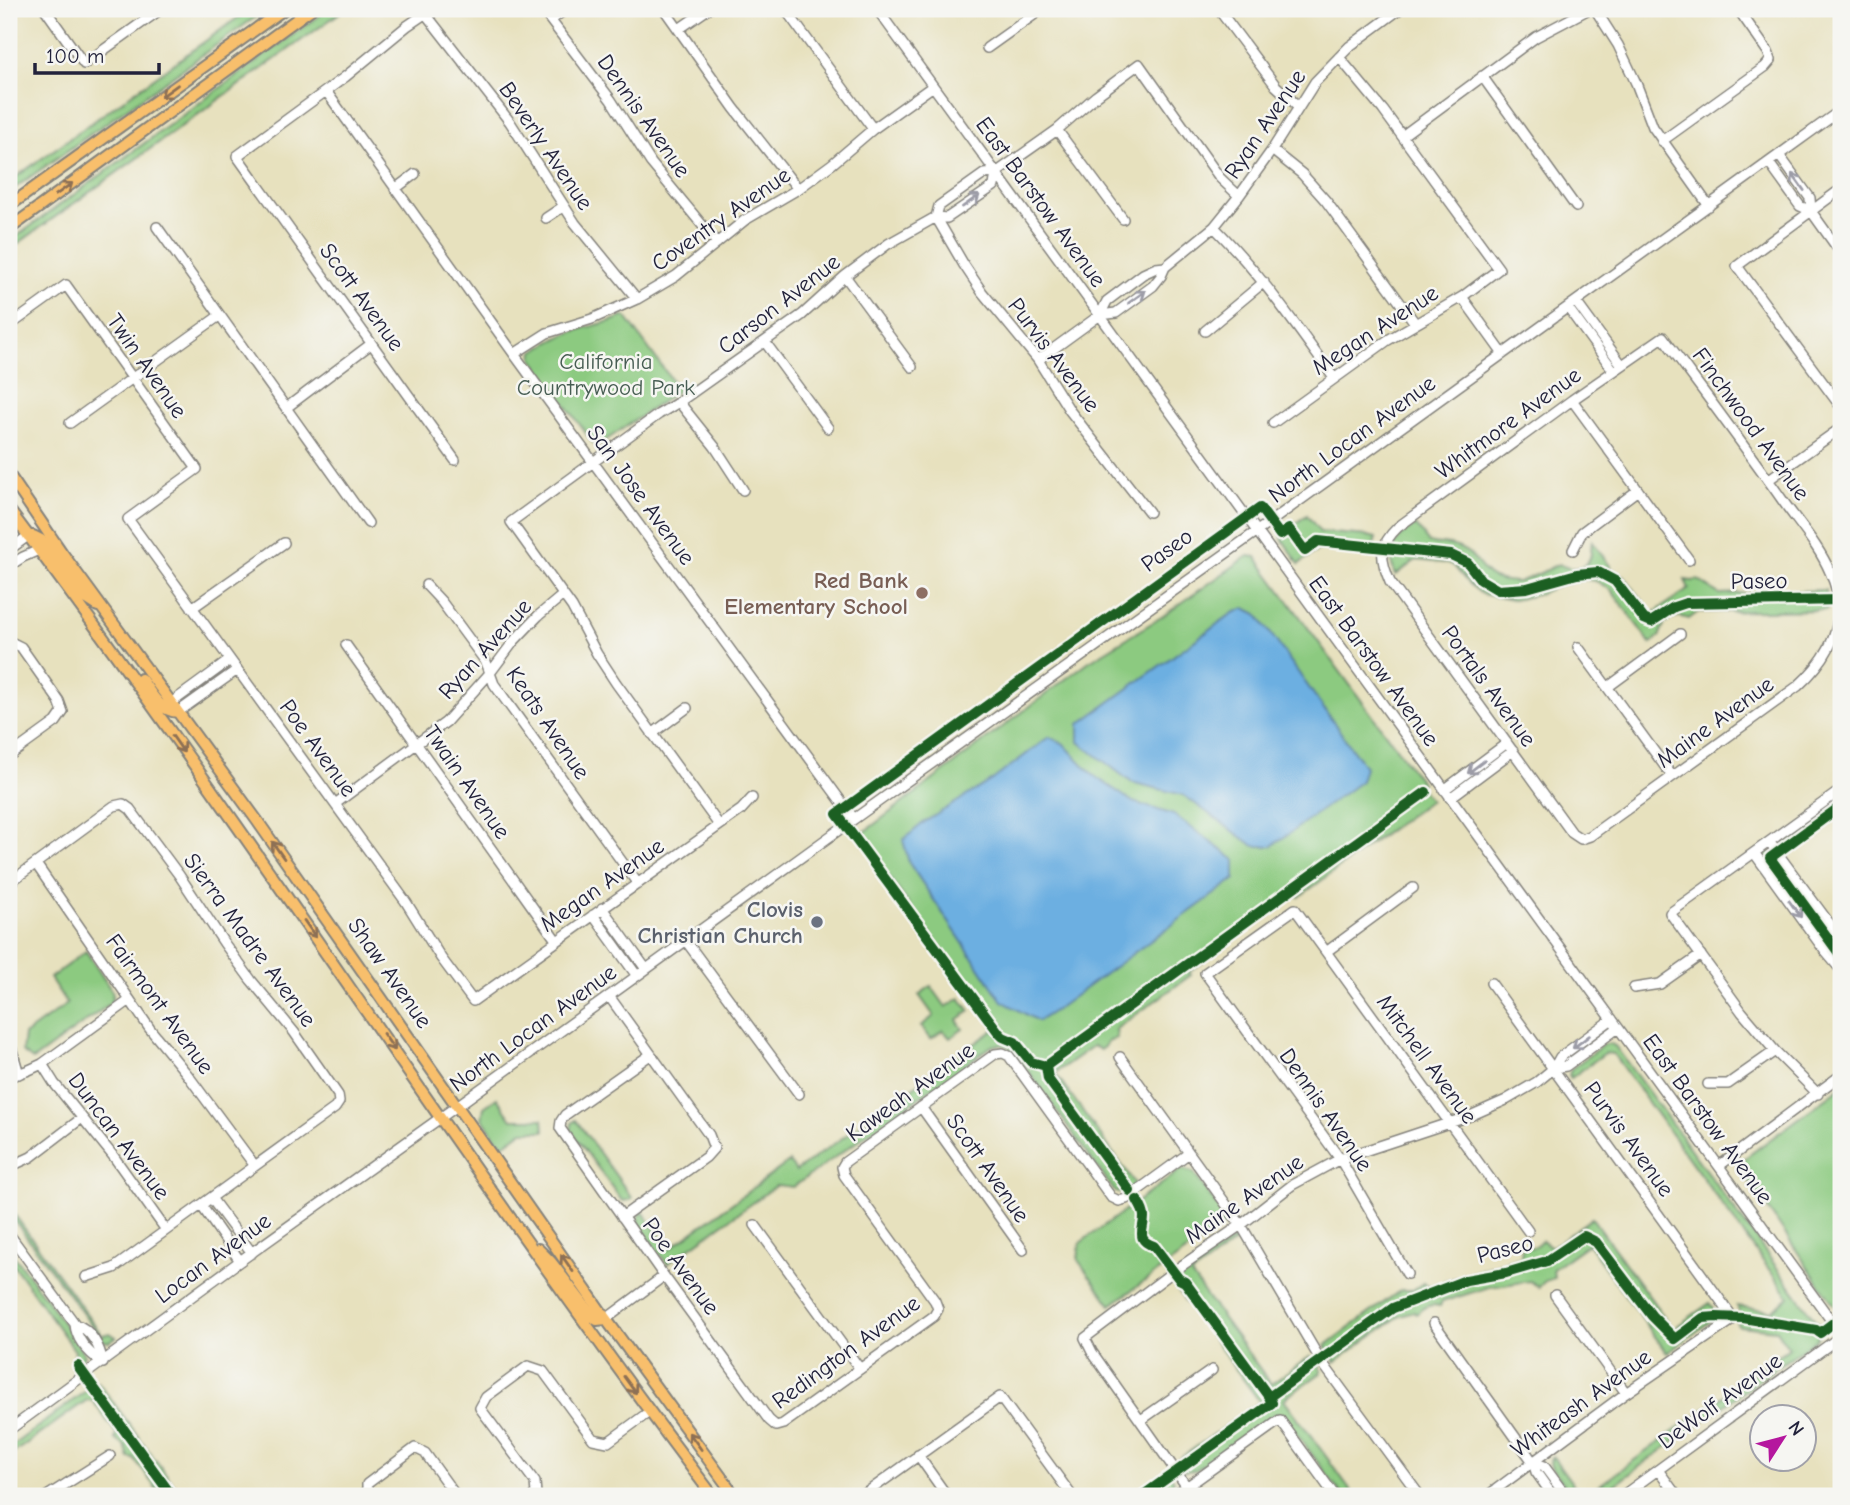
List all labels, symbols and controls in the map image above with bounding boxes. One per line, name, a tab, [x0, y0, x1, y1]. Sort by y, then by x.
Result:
scale bar	[35, 32, 159, 76]
text: 100 m	[46, 44, 104, 68]
street label: Dennis Avenue	[592, 49, 696, 183]
street label: Ryan Avenue	[1219, 64, 1311, 184]
street label: Beverly Avenue	[493, 77, 599, 215]
one-way arrow	[160, 84, 179, 98]
street label: East Barstow Avenue	[970, 112, 1112, 292]
street label: Coventry Avenue	[646, 161, 796, 277]
one-way arrow	[1791, 173, 1805, 192]
one-way arrow	[54, 182, 73, 196]
one-way arrow	[961, 194, 980, 208]
street label: Scott Avenue	[314, 238, 410, 356]
street label: Carson Avenue	[713, 248, 845, 360]
street label: Megan Avenue	[1307, 279, 1443, 381]
one-way arrow	[1127, 290, 1146, 305]
street label: Purvis Avenue	[1002, 293, 1106, 417]
street label: Twin Avenue	[101, 309, 193, 423]
street label: Finchwood Avenue	[1687, 342, 1815, 506]
park label: California Countrywood Park	[517, 348, 695, 401]
street label: Whitmore Avenue	[1430, 361, 1586, 485]
street label: North Locan Avenue	[1263, 369, 1441, 509]
street label: San Jose Avenue	[581, 420, 701, 570]
street label: Paseo	[1136, 522, 1198, 578]
place label: Red Bank Elementary School	[724, 567, 908, 620]
street label: Paseo	[1730, 567, 1788, 595]
street label: East Barstow Avenue	[1303, 571, 1445, 751]
marker: Red Bank Elementary School	[914, 585, 930, 601]
street label: Ryan Avenue	[433, 593, 537, 705]
street label: Portals Avenue	[1436, 620, 1542, 752]
street label: Keats Avenue	[500, 662, 596, 784]
street label: Maine Avenue	[1651, 670, 1779, 774]
street label: Poe Avenue	[274, 694, 362, 802]
street label: Twain Avenue	[418, 720, 516, 844]
one-way arrow	[171, 734, 185, 753]
one-way arrow	[1467, 759, 1485, 774]
street label: Megan Avenue	[535, 832, 669, 938]
one-way arrow	[271, 841, 285, 860]
street label: Sierra Madre Avenue	[178, 848, 322, 1032]
place label: Clovis Christian Church	[637, 896, 803, 949]
one-way arrow	[1788, 899, 1802, 918]
street label: Shaw Avenue	[342, 913, 438, 1033]
marker: Clovis Christian Church	[809, 914, 825, 930]
one-way arrow	[303, 919, 317, 938]
street label: Fairmont Avenue	[100, 929, 220, 1079]
street label: North Locan Avenue	[444, 958, 622, 1098]
street label: Mitchell Avenue	[1371, 989, 1483, 1129]
street label: East Barstow Avenue	[1637, 1029, 1779, 1209]
one-way arrow	[382, 1032, 396, 1051]
one-way arrow	[1572, 1034, 1591, 1049]
street label: Kaweah Avenue	[841, 1037, 979, 1147]
street label: Dennis Avenue	[1274, 1043, 1378, 1177]
street label: Duncan Avenue	[62, 1067, 176, 1205]
street label: Purvis Avenue	[1578, 1076, 1680, 1202]
street label: Scott Avenue	[941, 1108, 1035, 1228]
street label: Maine Avenue	[1180, 1148, 1308, 1250]
street label: Locan Avenue	[150, 1207, 276, 1309]
street label: Poe Avenue	[637, 1212, 725, 1320]
street label: Paseo	[1474, 1229, 1536, 1269]
one-way arrow	[560, 1254, 574, 1273]
street label: Redington Avenue	[767, 1289, 925, 1415]
street label: Whiteash Avenue	[1506, 1343, 1656, 1463]
street label: DeWolf Avenue	[1653, 1347, 1787, 1455]
one-way arrow	[622, 1376, 637, 1395]
north arrow	[1748, 1404, 1818, 1474]
text: N	[1783, 1417, 1808, 1440]
one-way arrow	[688, 1432, 702, 1451]

